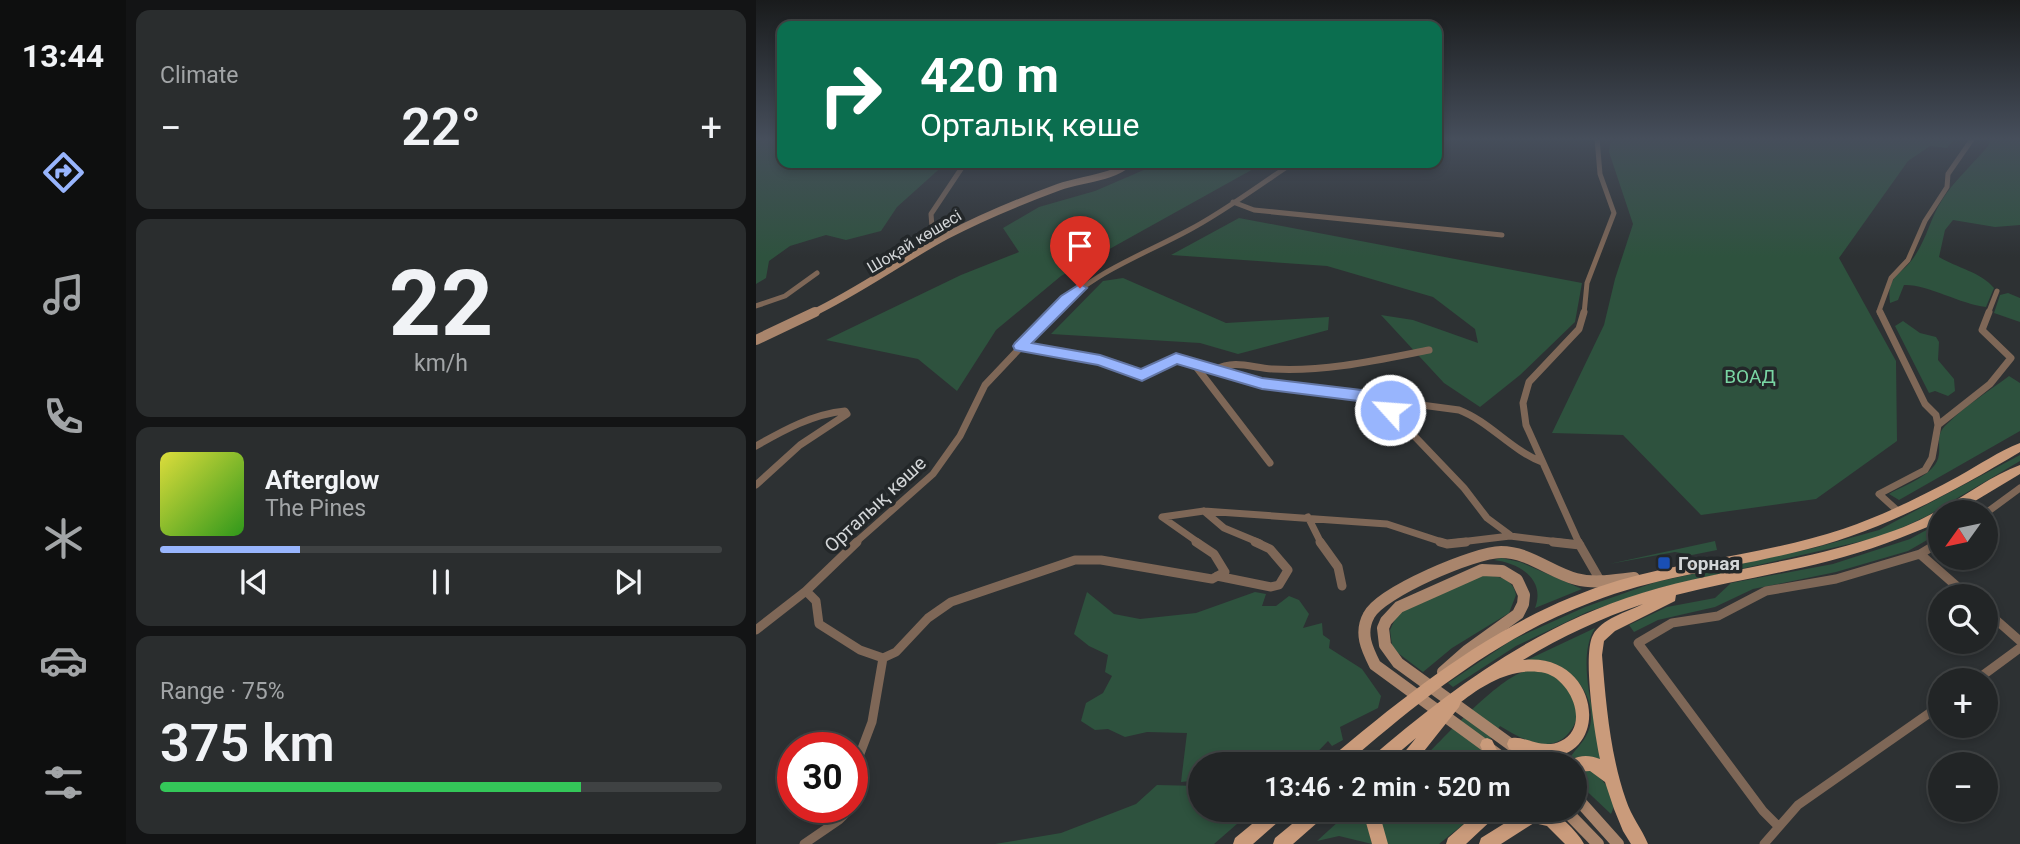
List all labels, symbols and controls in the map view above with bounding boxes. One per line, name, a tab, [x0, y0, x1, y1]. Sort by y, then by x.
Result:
text: 13:44	[22, 37, 104, 75]
text: 420 m	[920, 47, 1059, 104]
icon: right	[805, 49, 896, 140]
text: Climate	[160, 62, 239, 89]
text: 22°	[401, 97, 481, 158]
text: −	[160, 106, 182, 150]
text: +	[700, 106, 722, 150]
text: Орталық көше	[920, 106, 1140, 144]
icon: directions	[39, 148, 88, 197]
street label: Шоқай көшесі	[864, 206, 965, 277]
pin	[1050, 216, 1110, 288]
icon: arrive	[1061, 227, 1099, 265]
text: 22	[389, 251, 493, 357]
icon: music	[39, 270, 88, 319]
text: km/h	[414, 350, 468, 377]
park label: ВОАД	[1724, 365, 1776, 388]
position arrow	[1353, 373, 1427, 447]
icon: phone	[39, 392, 88, 441]
street label: Орталық көше	[820, 452, 931, 557]
text: Afterglow	[265, 465, 379, 495]
text: The Pines	[265, 495, 366, 522]
north arrow	[1928, 500, 1998, 570]
map controls	[1928, 500, 1998, 822]
icon: climate	[39, 514, 88, 563]
place label: Горная	[1678, 552, 1740, 575]
marker: Горная	[1656, 555, 1672, 571]
icon: previous	[235, 563, 273, 601]
icon: pause	[422, 563, 460, 601]
icon: next	[609, 563, 647, 601]
button: search	[1928, 584, 1998, 654]
icon: car	[39, 636, 88, 685]
button: +	[1928, 668, 1998, 738]
text: Range · 75%	[160, 678, 285, 705]
text: 375 km	[160, 713, 335, 774]
speed limit sign: 30	[777, 732, 868, 823]
button: −	[1928, 752, 1998, 822]
icon: filters	[39, 758, 88, 807]
text: 13:46 · 2 min · 520 m	[1264, 772, 1511, 802]

